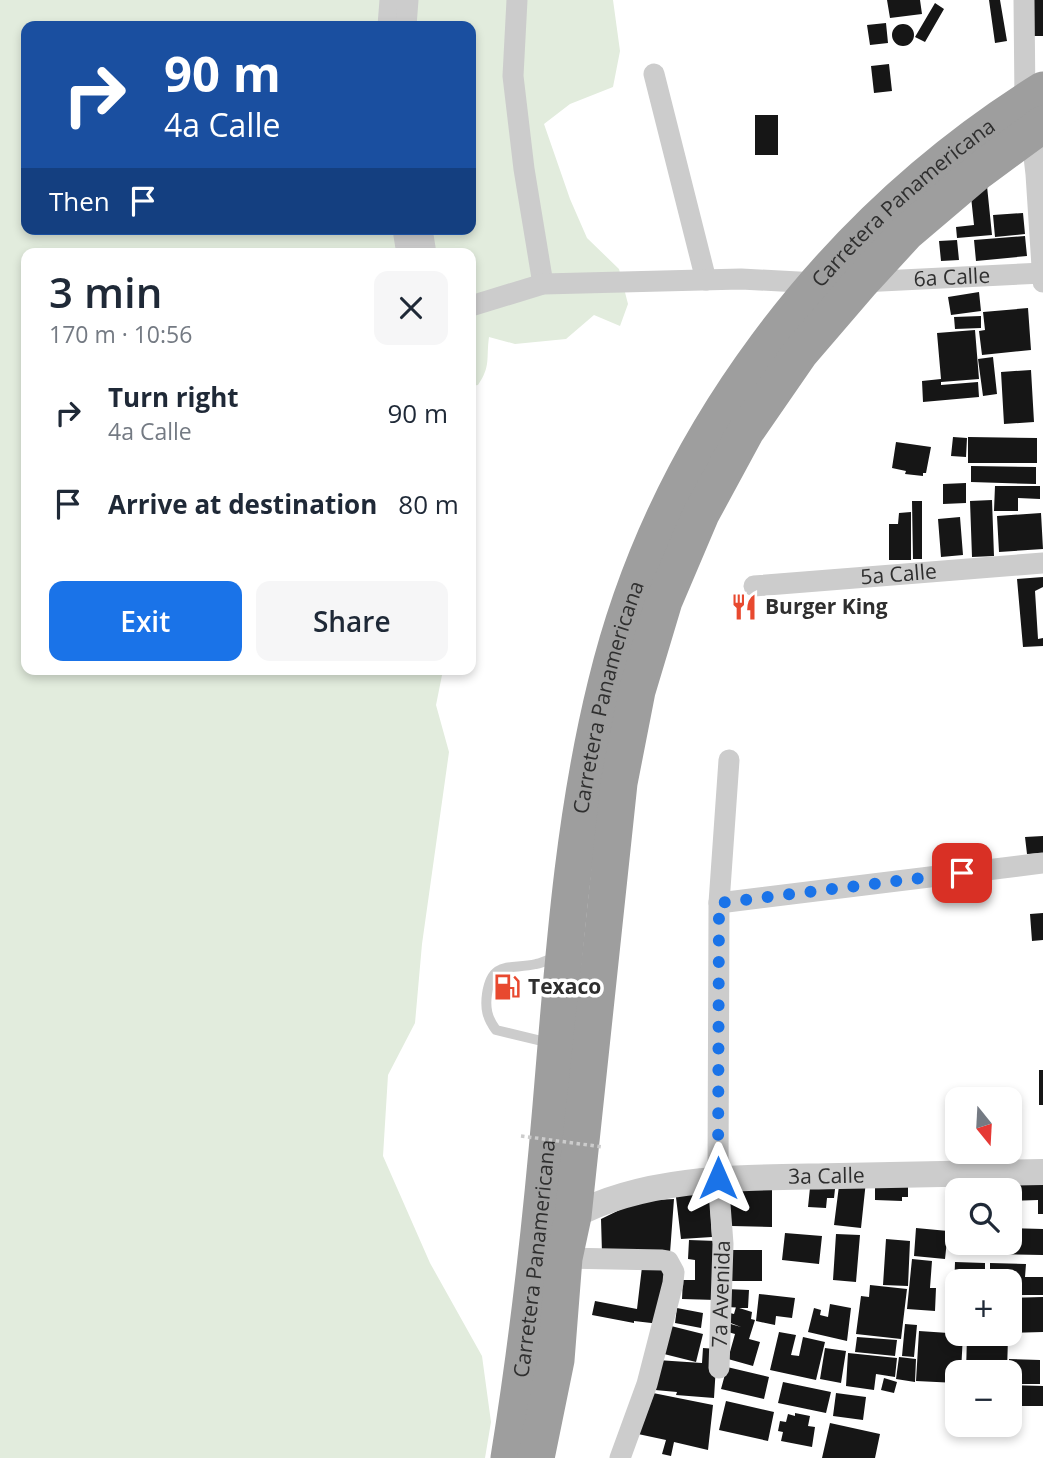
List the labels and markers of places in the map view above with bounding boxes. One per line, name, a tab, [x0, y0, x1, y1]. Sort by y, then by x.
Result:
restaurant icon: Burger King	[729, 592, 759, 622]
place label: Burger King	[765, 592, 888, 620]
pin	[932, 843, 992, 903]
fuel station icon: Texaco	[492, 972, 522, 1002]
place label: Texaco	[528, 972, 601, 1000]

